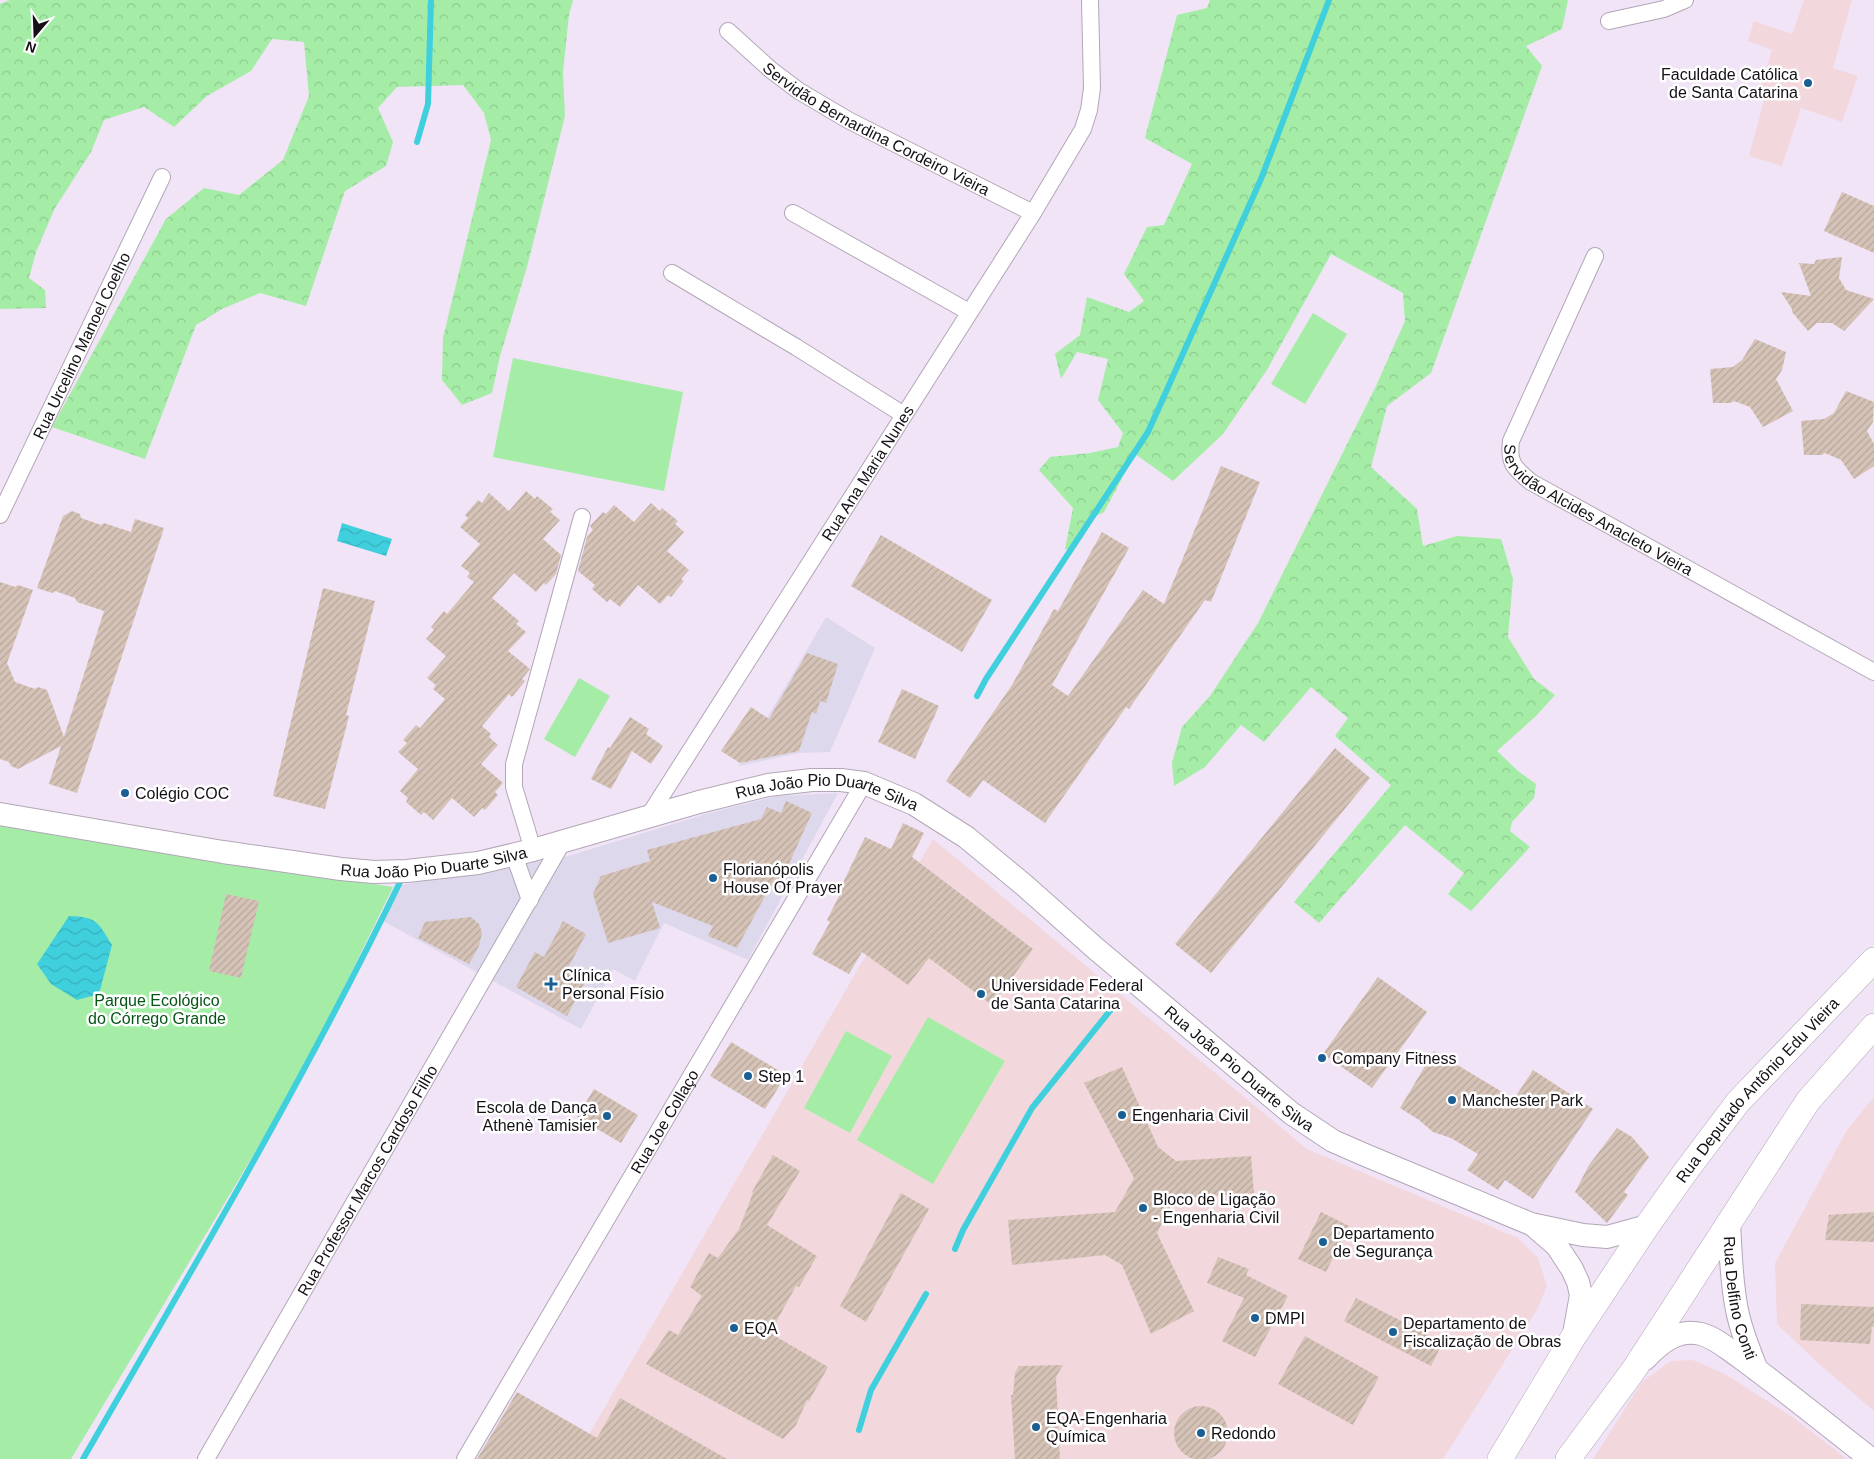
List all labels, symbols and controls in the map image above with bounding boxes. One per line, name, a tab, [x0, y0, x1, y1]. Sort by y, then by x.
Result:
north arrow	[10, 10, 60, 60]
text: N	[23, 38, 38, 57]
street label: Servidão Bernardina Cordeiro Vieira	[760, 59, 993, 198]
place label: Faculdade Católica de Santa Catarina	[1661, 66, 1798, 101]
marker: Faculdade Católica de Santa Catarina	[1802, 77, 1814, 89]
street label: Rua Urcelino Manoel Coelho	[29, 249, 133, 441]
street label: Rua Ana Maria Nunes	[818, 402, 917, 544]
street label: Servidão Alcides Anacleto Vieira	[1502, 444, 1696, 578]
street label: Rua João Pio Duarte Silva	[734, 772, 921, 813]
place label: Colégio COC	[135, 785, 229, 802]
marker: Colégio COC	[119, 787, 131, 799]
street label: Rua João Pio Duarte Silva	[340, 843, 529, 880]
place label: Florianópolis House Of Prayer	[723, 861, 843, 896]
marker: Florianópolis House Of Prayer	[707, 872, 719, 884]
place label: Clínica Personal Físio	[562, 967, 664, 1002]
marker: Clínica Personal Físio	[544, 977, 558, 991]
place label: Universidade Federal de Santa Catarina	[991, 977, 1143, 1012]
marker: Universidade Federal de Santa Catarina	[975, 988, 987, 1000]
park label: Parque Ecológico do Córrego Grande	[88, 992, 226, 1027]
street label: Rua Deputado Antônio Edu Vieira	[1672, 994, 1842, 1185]
street label: Rua João Pio Duarte Silva	[1162, 1002, 1317, 1134]
place label: Company Fitness	[1332, 1050, 1457, 1067]
marker: Company Fitness	[1316, 1052, 1328, 1064]
street label: Rua Professor Marcos Cardoso Filho	[294, 1062, 440, 1298]
street label: Rua Joe Collaço	[627, 1066, 701, 1176]
place label: Step 1	[758, 1068, 804, 1085]
marker: Step 1	[742, 1070, 754, 1082]
place label: Manchester Park	[1462, 1092, 1584, 1109]
marker: Manchester Park	[1446, 1094, 1458, 1106]
place label: Escola de Dança Athenè Tamisier	[476, 1099, 598, 1134]
place label: Engenharia Civil	[1132, 1107, 1249, 1124]
marker: Engenharia Civil	[1116, 1109, 1128, 1121]
marker: Escola de Dança Athenè Tamisier	[601, 1110, 613, 1122]
place label: Bloco de Ligação - Engenharia Civil	[1153, 1191, 1279, 1226]
marker: Bloco de Ligação - Engenharia Civil	[1137, 1202, 1149, 1214]
place label: Departamento de Segurança	[1333, 1225, 1434, 1260]
marker: Departamento de Segurança	[1317, 1236, 1329, 1248]
street label: Rua Delfino Conti	[1721, 1236, 1760, 1362]
place label: DMPI	[1265, 1310, 1305, 1327]
marker: DMPI	[1249, 1312, 1261, 1324]
place label: Departamento de Fiscalização de Obras	[1403, 1315, 1561, 1350]
place label: EQA	[744, 1320, 778, 1337]
marker: EQA	[728, 1322, 740, 1334]
marker: Departamento de Fiscalização de Obras	[1387, 1326, 1399, 1338]
place label: EQA-Engenharia Química	[1046, 1410, 1167, 1445]
marker: EQA-Engenharia Química	[1030, 1421, 1042, 1433]
place label: Redondo	[1211, 1425, 1276, 1442]
marker: Redondo	[1195, 1427, 1207, 1439]

